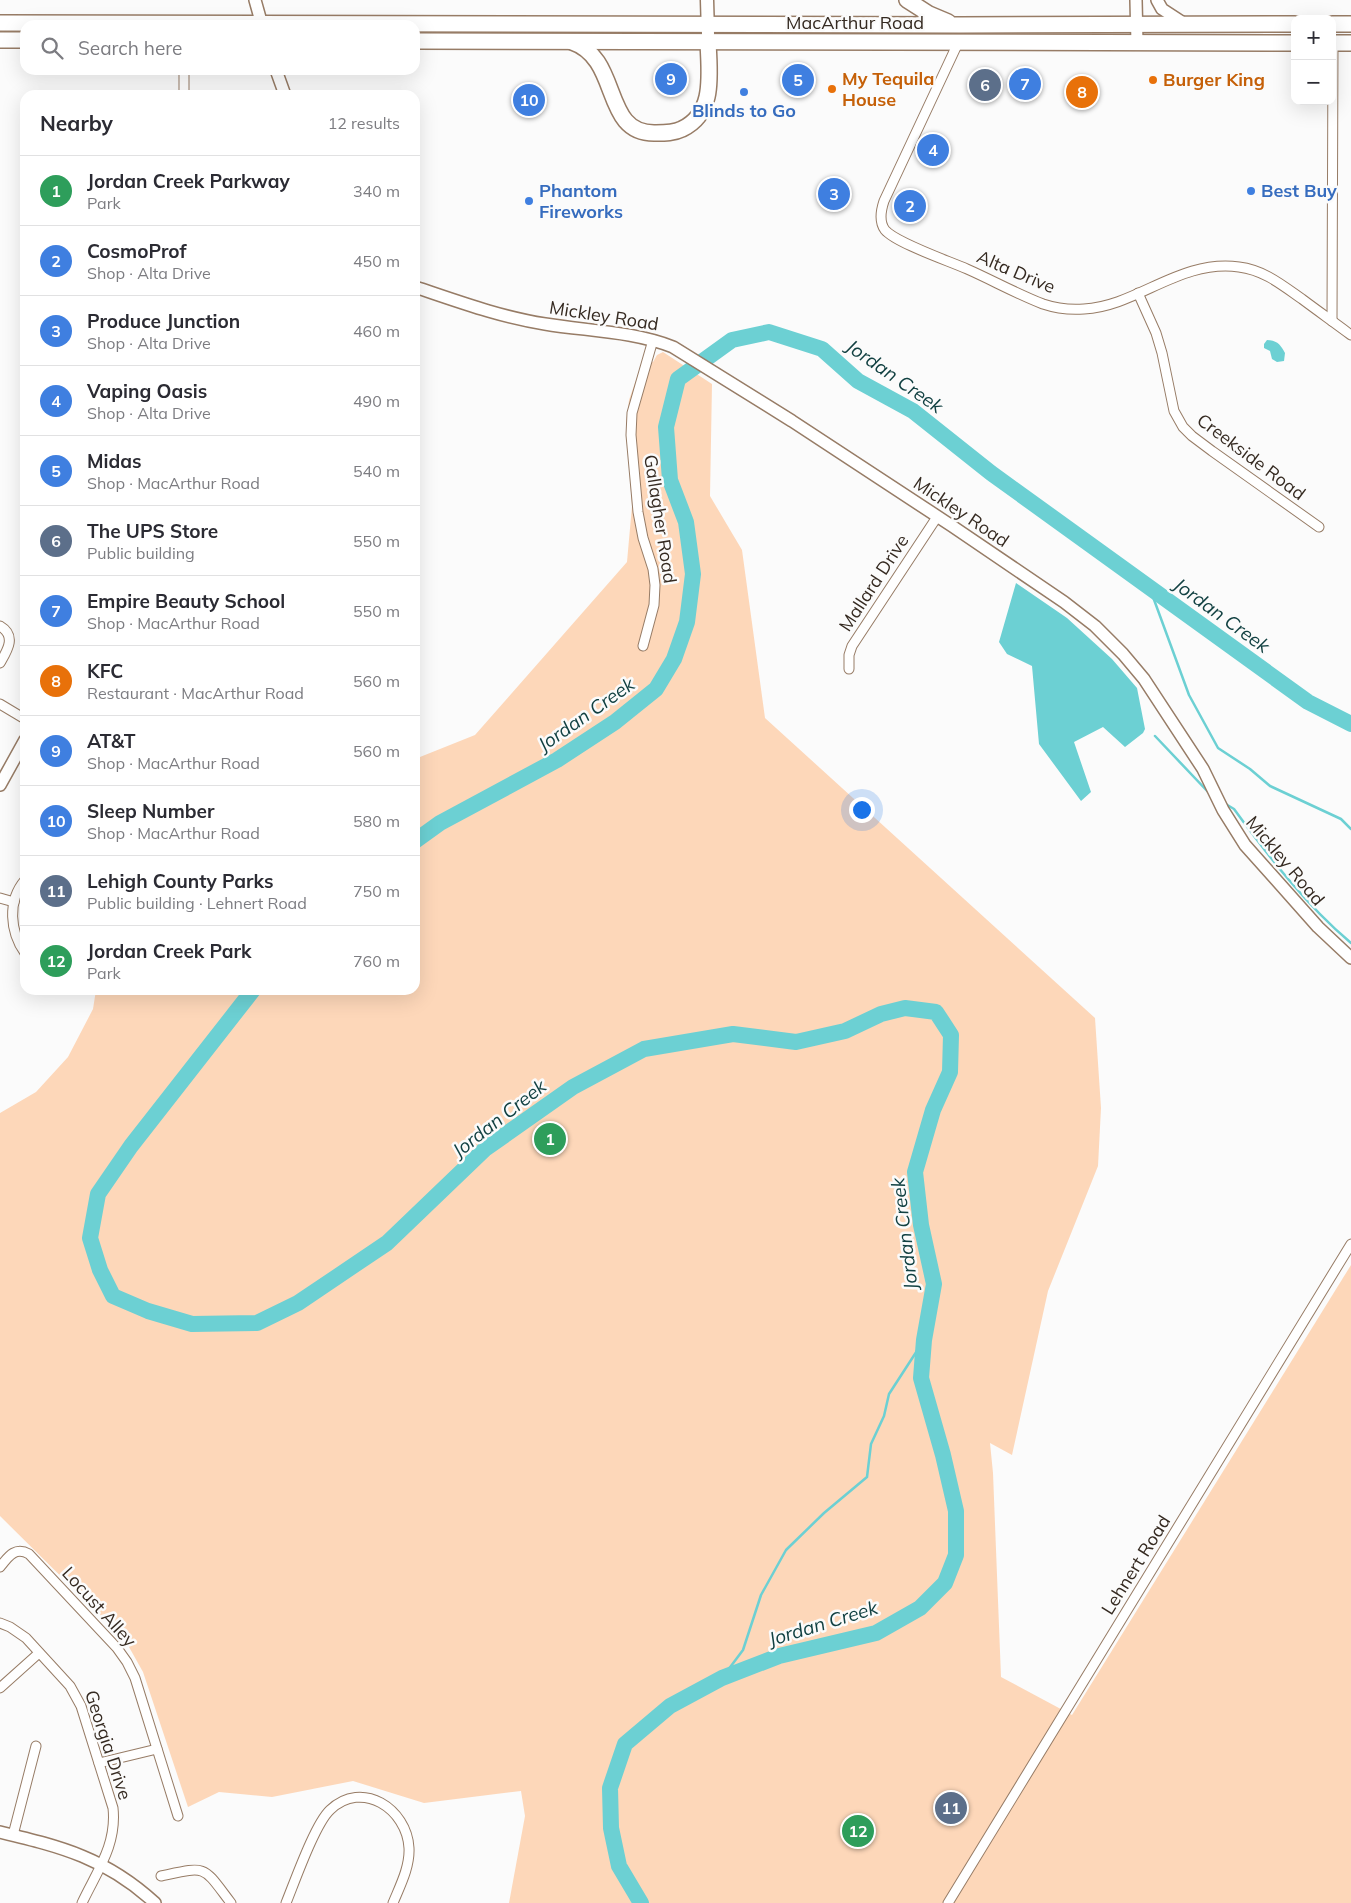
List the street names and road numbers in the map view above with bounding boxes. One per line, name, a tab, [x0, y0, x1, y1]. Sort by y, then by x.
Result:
street label: MacArthur Road	[786, 11, 924, 34]
street label: Alta Drive	[974, 245, 1059, 298]
street label: Mickley Road	[548, 296, 660, 335]
street label: Creekside Road	[1192, 408, 1310, 505]
street label: Gallagher Road	[639, 453, 682, 585]
street label: Mickley Road	[909, 471, 1013, 552]
street label: Mallard Drive	[834, 530, 913, 636]
street label: Mickley Road	[1241, 811, 1330, 910]
street label: Lehnert Road	[1096, 1511, 1175, 1619]
street label: Locust Alley	[57, 1562, 142, 1652]
street label: Georgia Drive	[80, 1687, 137, 1802]

